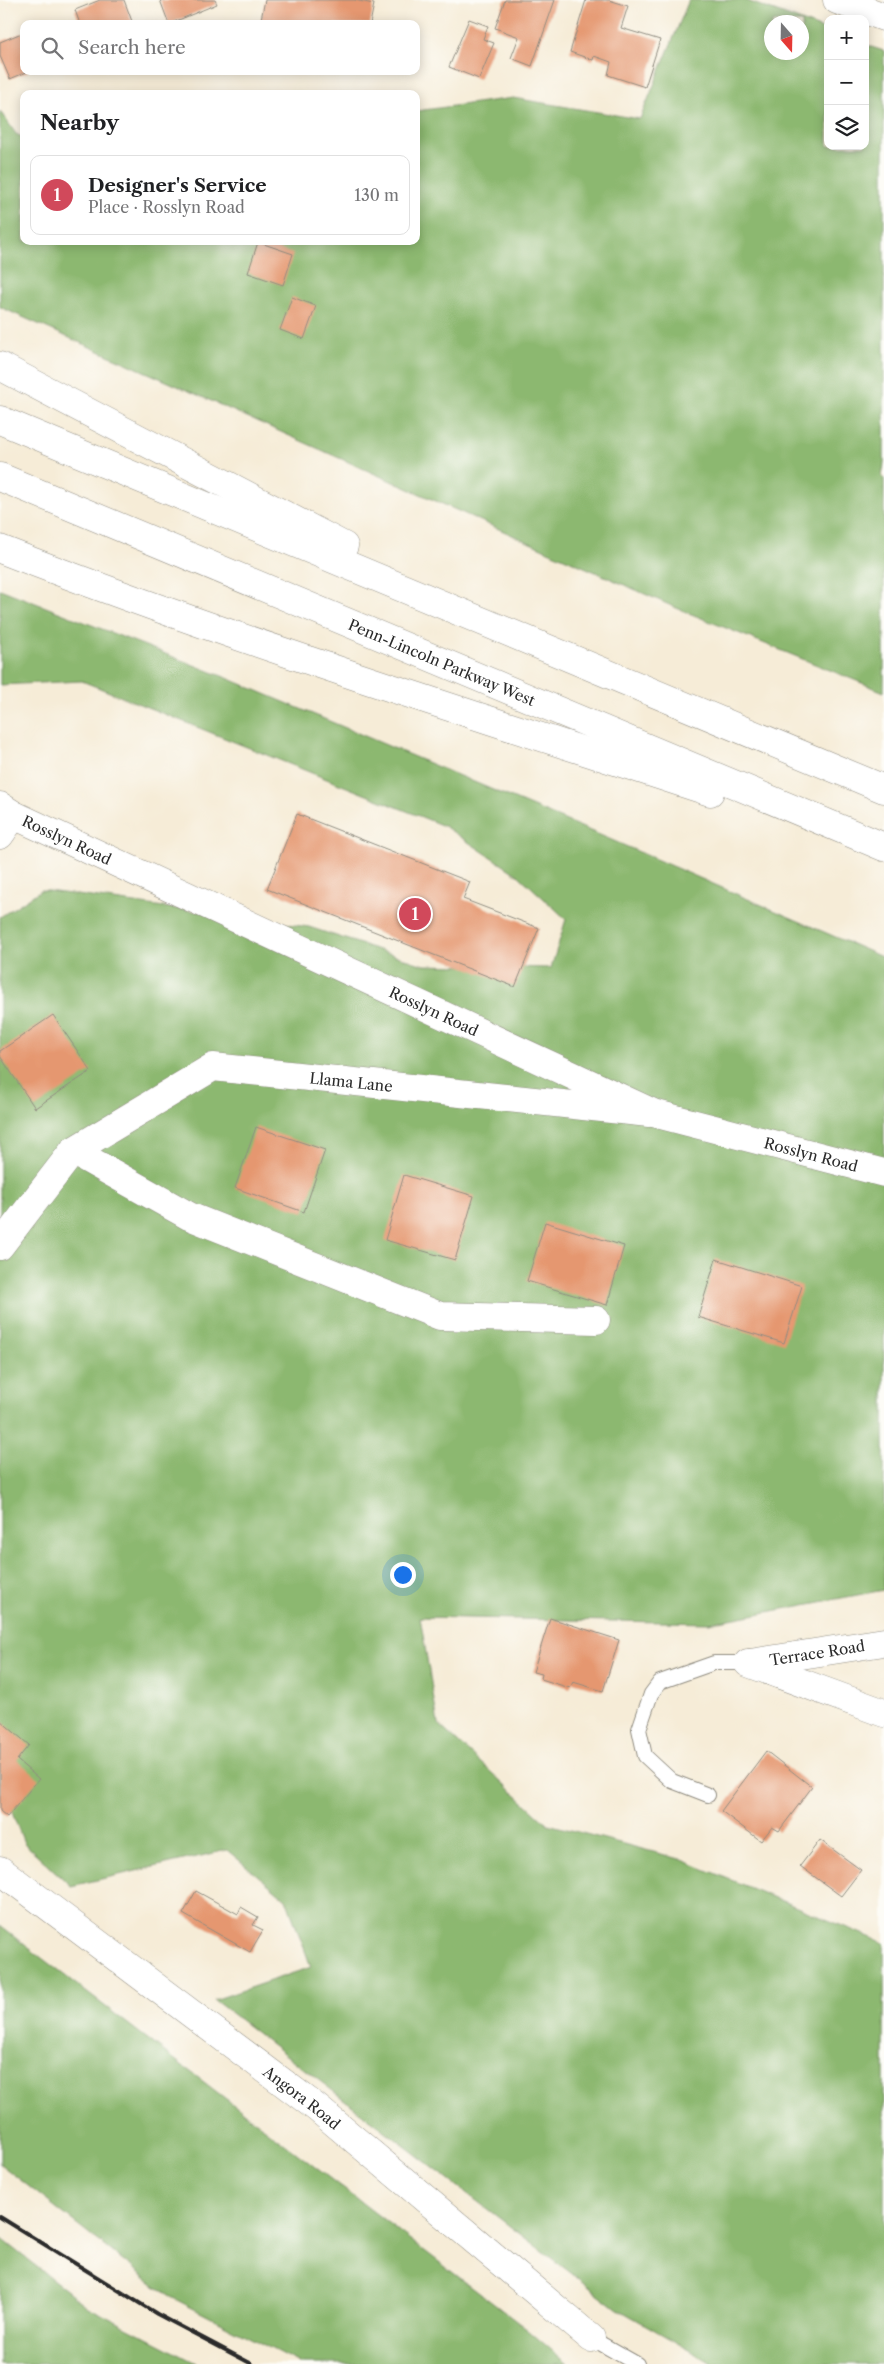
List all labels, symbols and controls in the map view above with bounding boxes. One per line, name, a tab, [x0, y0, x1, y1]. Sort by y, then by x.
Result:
north arrow	[764, 15, 809, 60]
map controls	[824, 15, 869, 150]
button: +	[824, 15, 869, 60]
search box	[20, 20, 420, 75]
icon: search	[38, 34, 66, 62]
text: Search here	[78, 36, 186, 59]
button: −	[824, 60, 869, 105]
button: layers	[824, 105, 869, 150]
text: Nearby	[40, 110, 119, 135]
text: Designer's Service	[88, 174, 267, 197]
text: 1	[53, 185, 61, 205]
text: 130 m	[354, 185, 399, 205]
text: Place · Rosslyn Road	[88, 197, 245, 217]
street label: Penn-Lincoln Parkway West	[346, 614, 539, 710]
street label: Rosslyn Road	[19, 811, 115, 869]
pin: 1	[399, 895, 431, 933]
street label: Rosslyn Road	[386, 982, 482, 1040]
street label: Llama Lane	[309, 1068, 394, 1095]
street label: Rosslyn Road	[762, 1133, 860, 1175]
your location	[390, 1562, 416, 1588]
street label: Terrace Road	[768, 1636, 866, 1669]
street label: Angora Road	[259, 2061, 345, 2133]

